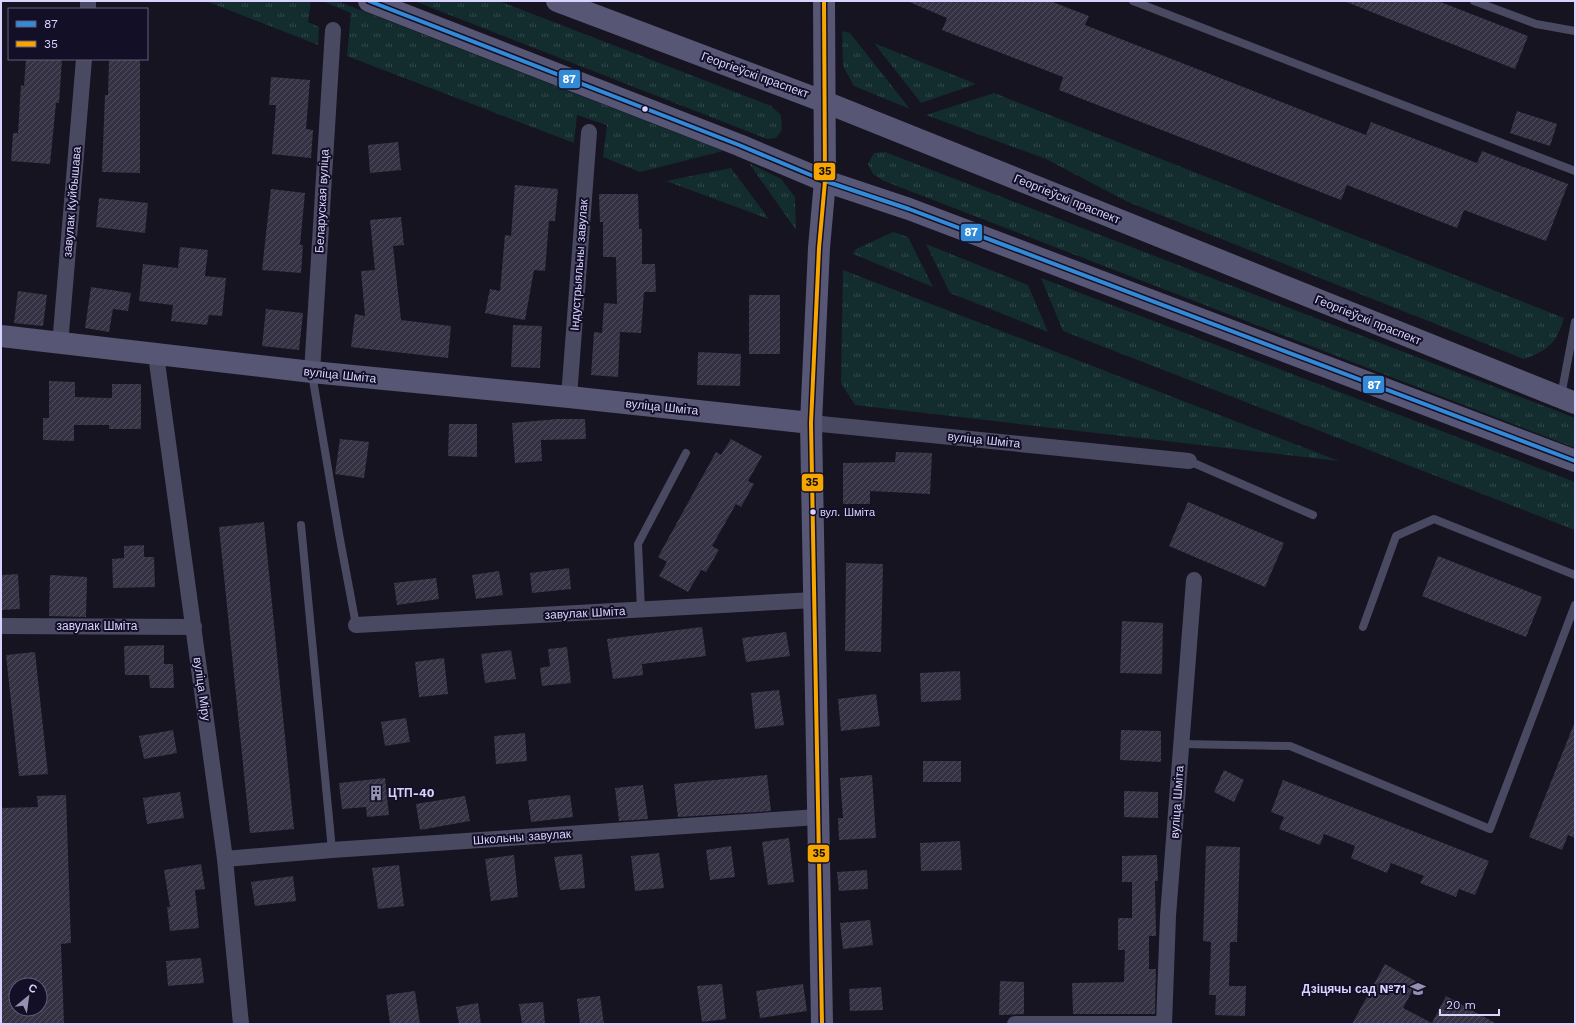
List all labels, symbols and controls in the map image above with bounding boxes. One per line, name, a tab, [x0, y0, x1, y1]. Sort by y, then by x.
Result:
legend	[8, 8, 148, 60]
text: 87	[44, 17, 58, 31]
text: 35	[44, 37, 58, 51]
street label: Георгіеўскі праспект	[699, 49, 811, 101]
line badge: 87	[558, 69, 581, 89]
text: 87	[562, 73, 576, 86]
unlabelled marker	[640, 104, 650, 114]
street label: завулак Куйбышава	[60, 146, 84, 258]
street label: Беларуская вуліца	[312, 148, 332, 253]
line badge: 35	[813, 162, 836, 181]
text: 35	[819, 165, 831, 178]
street label: Георгіеўскі праспект	[1012, 171, 1123, 227]
street label: Індустрыяльны завулак	[567, 198, 591, 331]
line badge: 87	[960, 223, 983, 242]
text: 87	[964, 226, 978, 239]
street label: Георгіеўскі праспект	[1313, 292, 1424, 348]
street label: вуліца Шміта	[303, 364, 377, 386]
line badge: 87	[1362, 375, 1385, 394]
text: 87	[1367, 379, 1381, 392]
street label: вуліца Шміта	[625, 396, 699, 418]
street label: вуліца Шміта	[947, 429, 1021, 451]
line badge: 35	[801, 473, 824, 492]
text: 35	[806, 476, 818, 489]
place label: вул. Шміта	[820, 506, 876, 519]
marker: вул. Шміта	[808, 507, 818, 517]
street label: завулак Шміта	[544, 604, 626, 622]
street label: завулак Шміта	[57, 619, 138, 633]
street label: вуліца Міру	[191, 656, 213, 722]
street label: вуліца Шміта	[1167, 765, 1187, 839]
building icon: ЦТП-40	[367, 784, 385, 802]
place label: ЦТП-40	[388, 786, 435, 800]
street label: Школьны завулак	[472, 827, 572, 847]
line badge: 35	[807, 844, 830, 863]
text: 35	[813, 847, 825, 860]
north arrow	[8, 977, 48, 1017]
school or university icon: Дзіцячы сад №71	[1409, 980, 1427, 998]
text: С	[26, 981, 39, 996]
place label: Дзіцячы сад №71	[1302, 982, 1406, 996]
scale bar	[1440, 991, 1499, 1017]
text: 20 m	[1446, 998, 1476, 1012]

